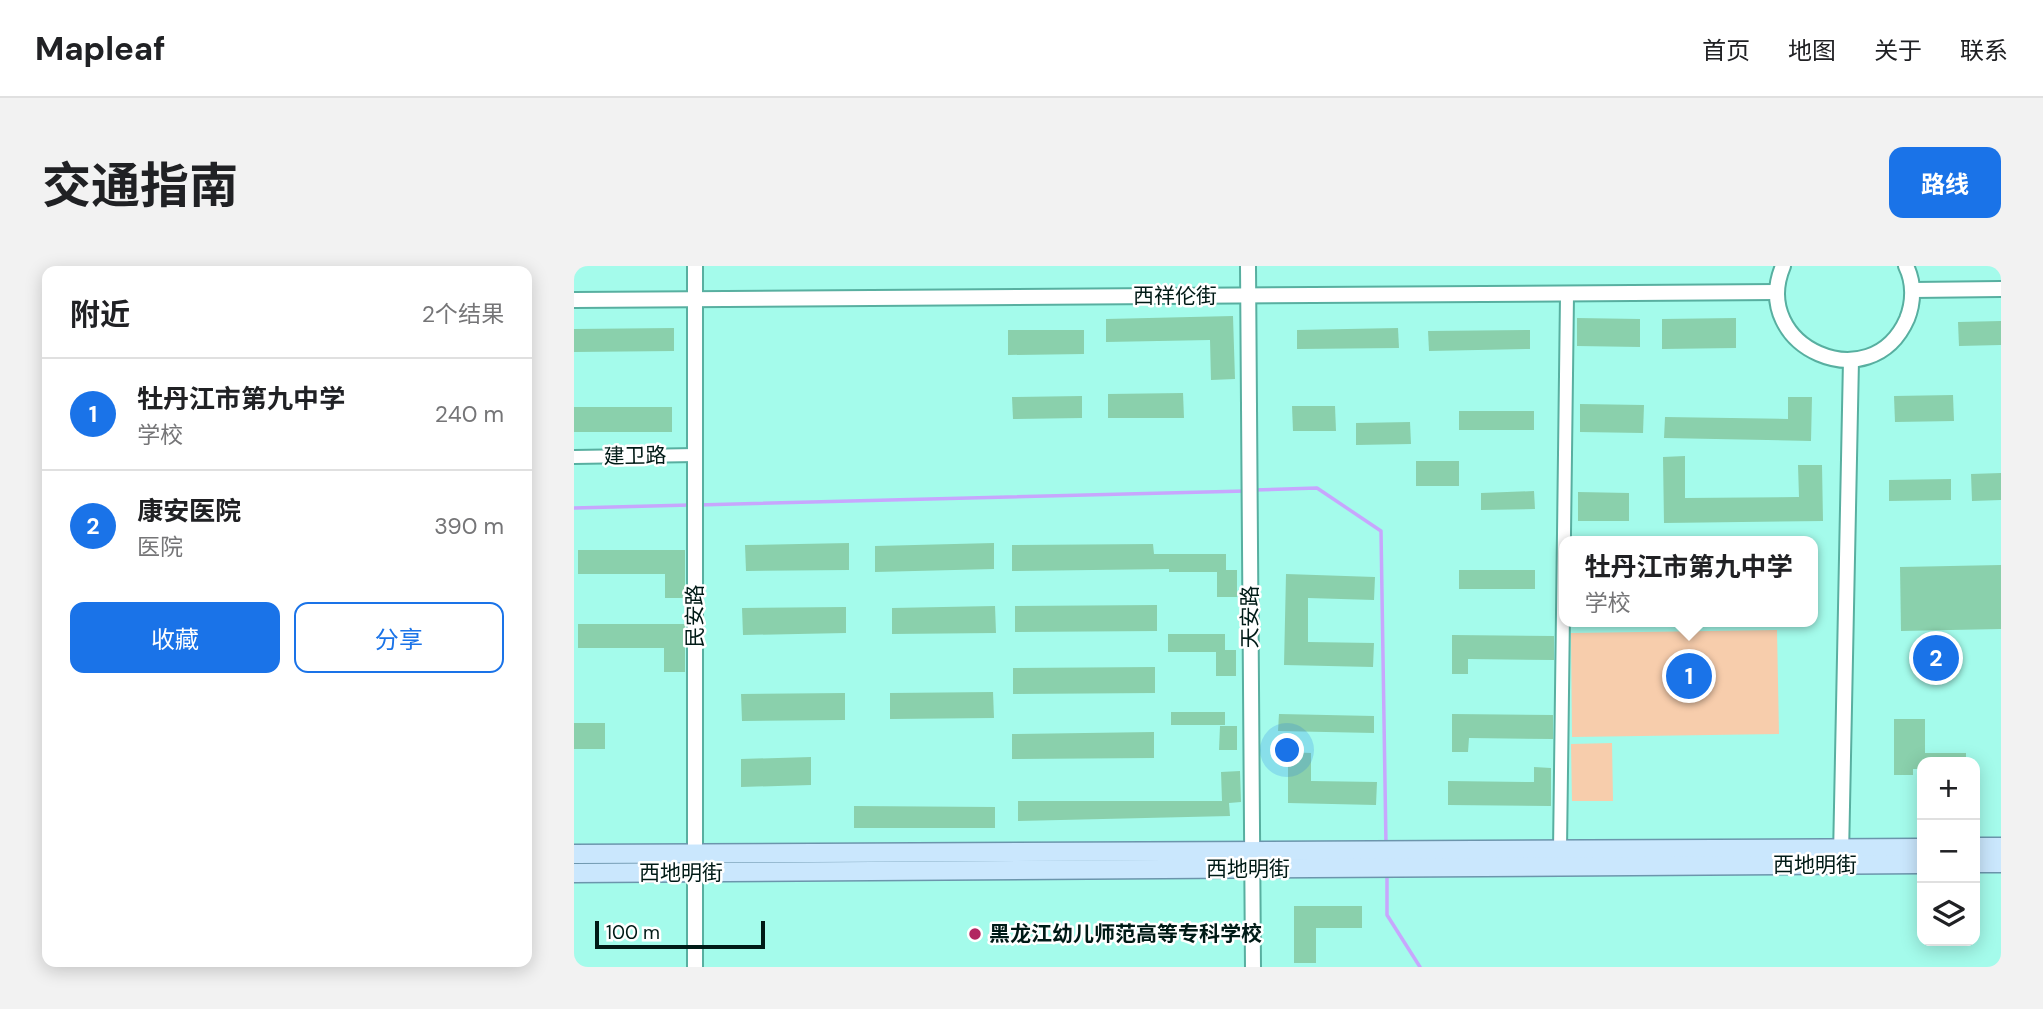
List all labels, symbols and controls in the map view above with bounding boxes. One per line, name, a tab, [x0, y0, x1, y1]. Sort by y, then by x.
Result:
text: Mapleaf	[35, 27, 165, 70]
text: 首页	[1702, 35, 1750, 66]
text: 地图	[1788, 35, 1836, 66]
text: 关于	[1874, 35, 1922, 66]
text: 联系	[1960, 35, 2008, 66]
button: 路线	[1889, 147, 2001, 218]
text: 交通指南	[42, 154, 238, 218]
street label: 西祥伦街	[1133, 282, 1217, 310]
text: 附近	[70, 295, 130, 334]
text: 2个结果	[422, 299, 504, 329]
text: 牡丹江市第九中学	[137, 382, 345, 416]
text: 1	[89, 399, 97, 429]
text: 240 m	[435, 399, 504, 429]
text: 学校	[137, 420, 183, 450]
street label: 建卫路	[603, 441, 667, 471]
text: 康安医院	[137, 494, 241, 528]
text: 2	[86, 511, 100, 541]
text: 390 m	[434, 511, 504, 541]
text: 医院	[137, 532, 183, 562]
popup	[1559, 536, 1818, 627]
text: 牡丹江市第九中学	[1584, 550, 1793, 584]
street label: 民安路	[681, 585, 709, 648]
street label: 天安路	[1236, 586, 1264, 649]
text: 学校	[1584, 588, 1630, 618]
button: 收藏	[70, 602, 280, 673]
button: 分享	[294, 602, 504, 673]
pin: 2	[1913, 632, 1959, 684]
pin: 1	[1666, 650, 1712, 702]
your location	[1270, 733, 1304, 767]
map controls	[1917, 757, 1980, 946]
button: +	[1917, 757, 1980, 820]
button: −	[1917, 820, 1980, 883]
street label: 西地明街	[1773, 851, 1857, 879]
street label: 西地明街	[1206, 855, 1290, 883]
street label: 西地明街	[639, 859, 723, 887]
button: layers	[1917, 883, 1980, 946]
scale bar	[595, 918, 765, 950]
text: 100 m	[606, 920, 660, 945]
place label: 黑龙江幼儿师范高等专科学校	[989, 920, 1262, 948]
marker: 黑龙江幼儿师范高等专科学校	[967, 926, 983, 942]

